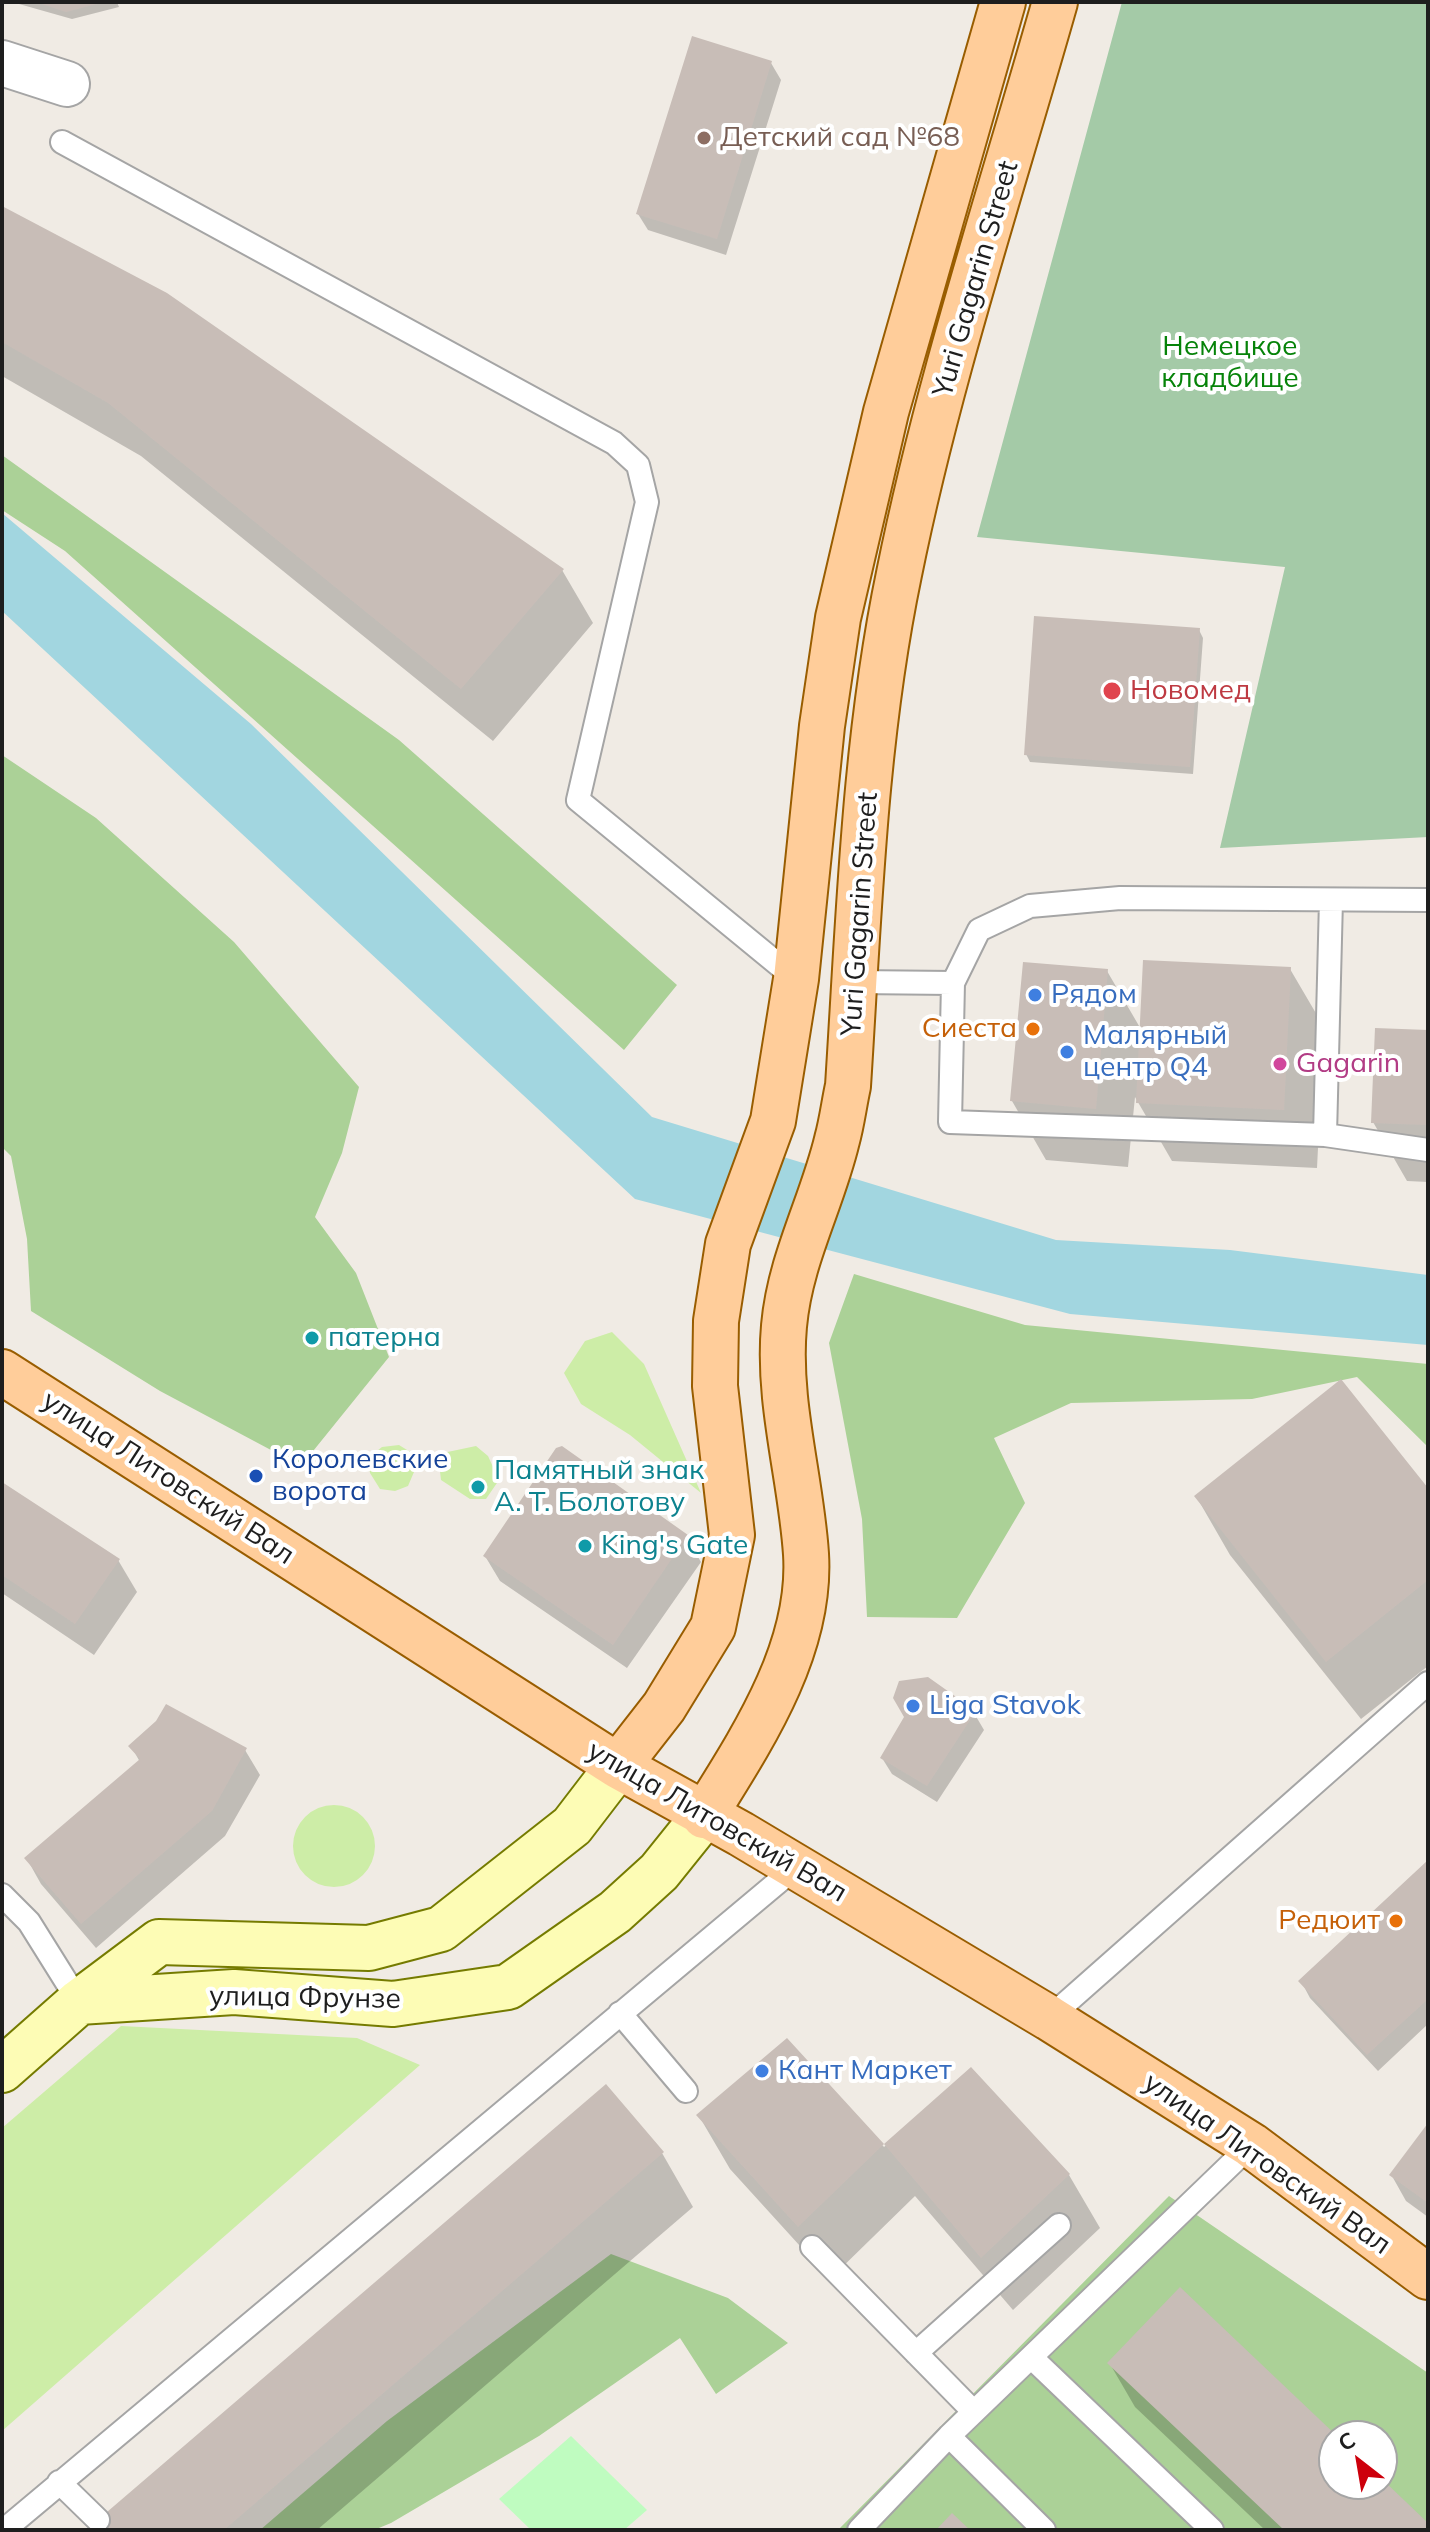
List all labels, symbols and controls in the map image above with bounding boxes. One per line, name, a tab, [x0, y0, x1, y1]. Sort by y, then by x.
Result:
place label: Детский сад №68	[720, 121, 960, 155]
marker: Детский сад №68	[695, 129, 713, 147]
street label: Yuri Gagarin Street	[926, 157, 1026, 401]
park label: Немецкое кладбище	[1161, 330, 1299, 396]
place label: Новомед	[1130, 674, 1251, 708]
marker: Новомед	[1101, 680, 1123, 702]
street label: Yuri Gagarin Street	[835, 791, 885, 1037]
place label: Рядом	[1051, 978, 1137, 1012]
marker: Рядом	[1026, 986, 1044, 1004]
place label: Сиеста	[922, 1012, 1017, 1046]
place label: Малярный центр Q4	[1083, 1019, 1227, 1085]
marker: Сиеста	[1024, 1020, 1042, 1038]
marker: Малярный центр Q4	[1058, 1043, 1076, 1061]
place label: Gagarin	[1296, 1047, 1400, 1081]
marker: Gagarin	[1271, 1055, 1289, 1073]
place label: патерна	[328, 1321, 441, 1355]
marker: патерна	[303, 1329, 321, 1347]
street label: улица Литовский Вал	[36, 1384, 300, 1572]
place label: Королевские ворота	[272, 1443, 449, 1509]
place label: Памятный знак А. Т. Болотову	[494, 1454, 704, 1520]
marker: Королевские ворота	[247, 1467, 265, 1485]
marker: Памятный знак А. Т. Болотову	[469, 1478, 487, 1496]
place label: King's Gate	[601, 1529, 748, 1563]
marker: King's Gate	[576, 1537, 594, 1555]
place label: Liga Stavok	[929, 1689, 1081, 1723]
marker: Liga Stavok	[904, 1697, 922, 1715]
street label: улица Литовский Вал	[581, 1734, 853, 1910]
place label: Редюит	[1278, 1904, 1380, 1938]
marker: Редюит	[1387, 1912, 1405, 1930]
street label: улица Фрунзе	[209, 1980, 401, 2016]
place label: Кант Маркет	[778, 2054, 952, 2088]
marker: Кант Маркет	[753, 2062, 771, 2080]
street label: улица Литовский Вал	[1137, 2066, 1397, 2262]
north arrow	[1318, 2420, 1398, 2500]
text: С	[1333, 2425, 1360, 2457]

